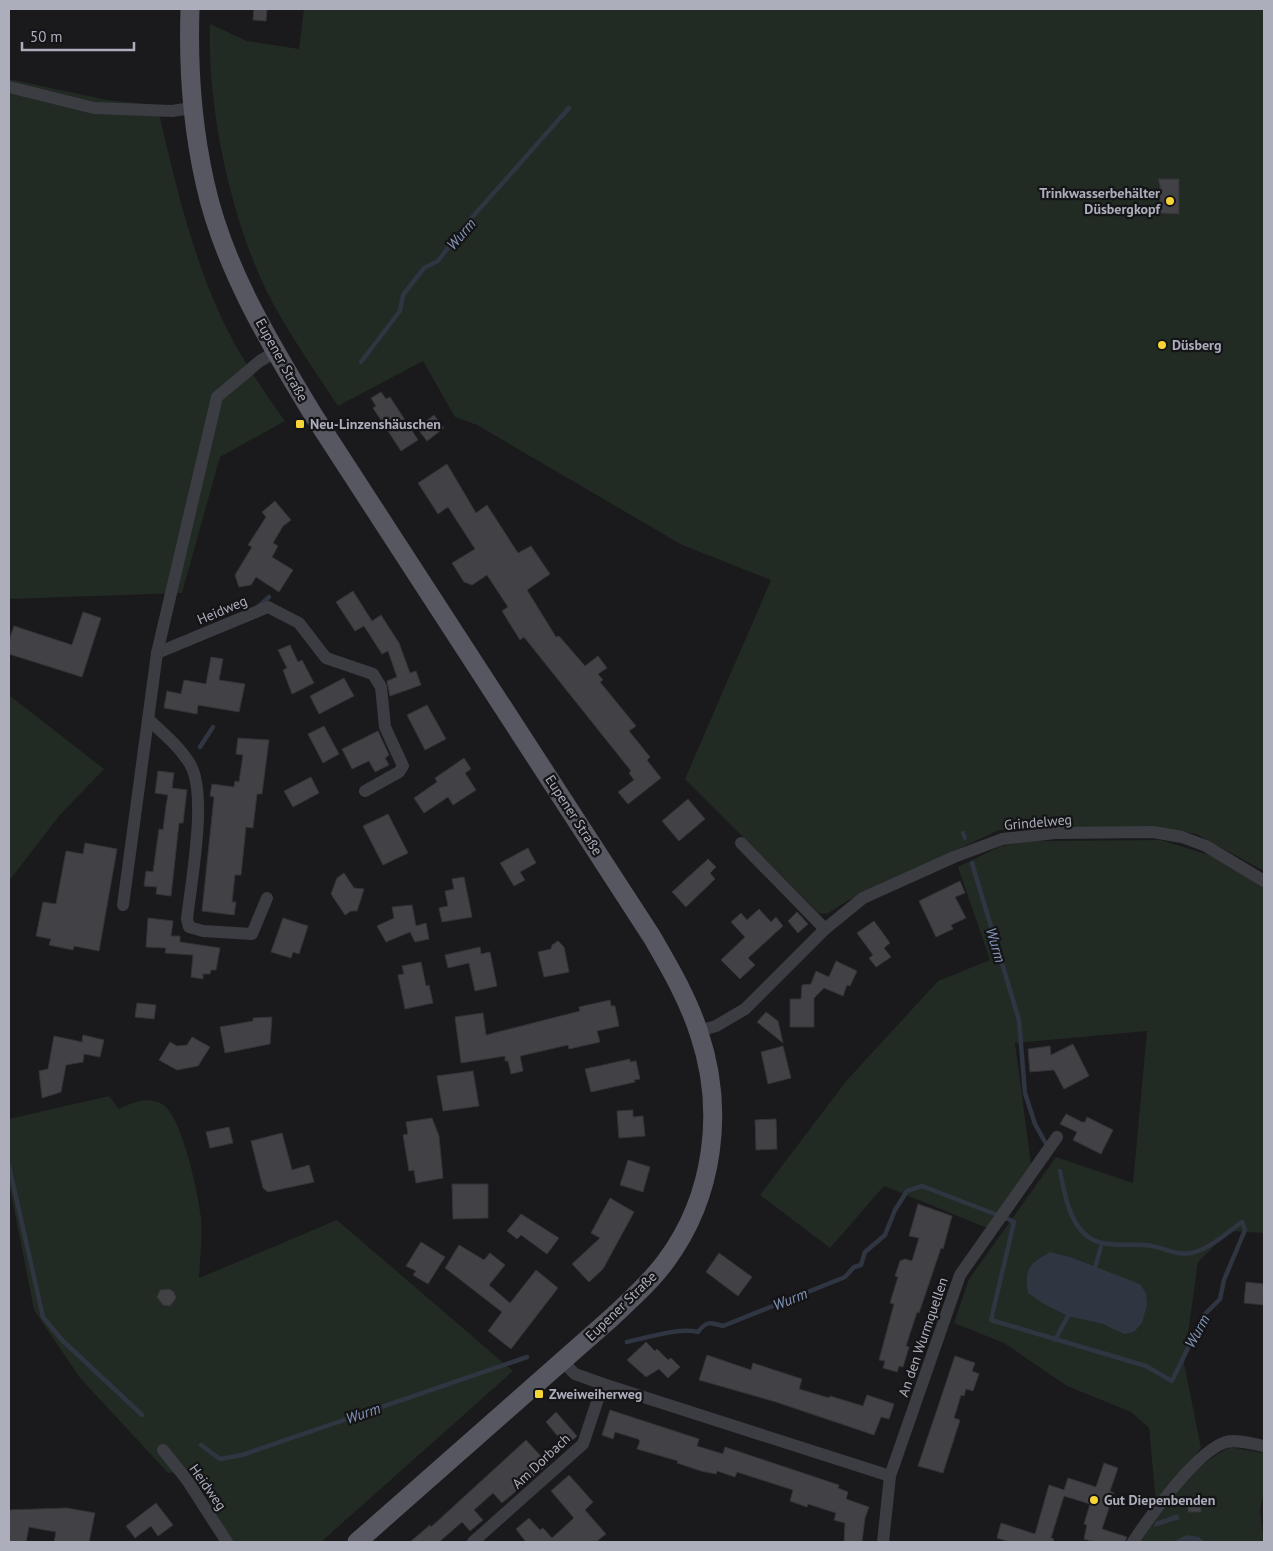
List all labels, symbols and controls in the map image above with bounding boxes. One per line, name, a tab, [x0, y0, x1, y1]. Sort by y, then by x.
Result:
scale bar	[22, 20, 135, 52]
text: 50 m	[30, 27, 63, 46]
place label: Trinkwasserbehälter Düsbergkopf	[1039, 184, 1161, 218]
marker: Trinkwasserbehälter Düsbergkopf	[1164, 195, 1176, 207]
water label: Wurm	[442, 214, 480, 254]
street label: Eupener Straße	[252, 315, 312, 405]
place label: Düsberg	[1172, 336, 1222, 354]
marker: Düsberg	[1156, 339, 1168, 351]
place label: Neu-Linzenshäuschen	[310, 415, 441, 433]
marker: Neu-Linzenshäuschen	[294, 418, 306, 430]
street label: Heidweg	[194, 591, 250, 629]
street label: Eupener Straße	[541, 771, 607, 859]
street label: Grindelweg	[1003, 810, 1073, 834]
water label: Wurm	[982, 925, 1010, 965]
street label: Eupener Straße	[582, 1267, 660, 1345]
street label: An den Wurmquellen	[894, 1275, 952, 1399]
water label: Wurm	[770, 1284, 810, 1314]
water label: Wurm	[1180, 1311, 1214, 1351]
place label: Zweiweiherweg	[549, 1385, 642, 1403]
marker: Zweiweiherweg	[533, 1388, 545, 1400]
water label: Wurm	[343, 1398, 383, 1428]
street label: Am Dorbach	[508, 1429, 574, 1493]
street label: Heidweg	[186, 1460, 230, 1514]
place label: Gut Diepenbenden	[1104, 1491, 1215, 1509]
marker: Gut Diepenbenden	[1088, 1494, 1100, 1506]

